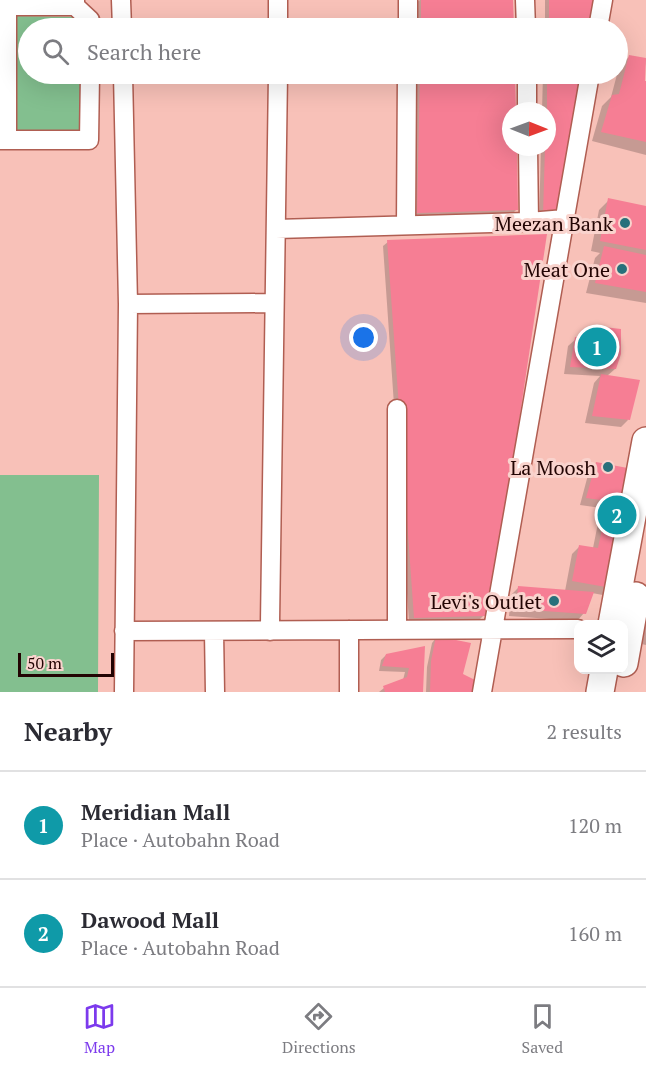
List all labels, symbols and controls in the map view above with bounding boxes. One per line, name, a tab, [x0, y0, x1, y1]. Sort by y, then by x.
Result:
search box	[18, 18, 628, 84]
icon: search	[39, 35, 72, 68]
text: Search here	[87, 37, 201, 66]
north arrow	[502, 102, 556, 156]
place label: Meezan Bank	[495, 210, 614, 237]
marker: Meezan Bank	[618, 216, 632, 230]
place label: Meat One	[523, 256, 610, 283]
marker: Meat One	[615, 262, 629, 276]
your location	[349, 323, 378, 352]
pin: 1	[578, 324, 616, 370]
place label: La Moosh	[510, 454, 596, 481]
marker: La Moosh	[601, 460, 615, 474]
pin: 2	[598, 492, 636, 538]
place label: Levi's Outlet	[431, 588, 543, 615]
marker: Levi's Outlet	[547, 594, 561, 608]
map controls	[574, 620, 628, 674]
button: layers	[574, 620, 628, 674]
scale bar	[18, 650, 114, 678]
text: 50 m	[27, 652, 62, 674]
text: Nearby	[24, 714, 112, 748]
text: 2 results	[547, 718, 622, 745]
text: Meridian Mall	[81, 797, 230, 826]
text: 1	[38, 812, 49, 839]
text: 120 m	[568, 812, 622, 839]
text: Place · Autobahn Road	[81, 826, 280, 853]
text: Dawood Mall	[81, 905, 219, 934]
text: 2	[38, 920, 49, 947]
text: 160 m	[568, 920, 622, 947]
text: Place · Autobahn Road	[81, 934, 280, 961]
tab: Map	[83, 1000, 116, 1058]
tab: Directions	[282, 1000, 356, 1058]
tab: Saved	[522, 1000, 563, 1058]

